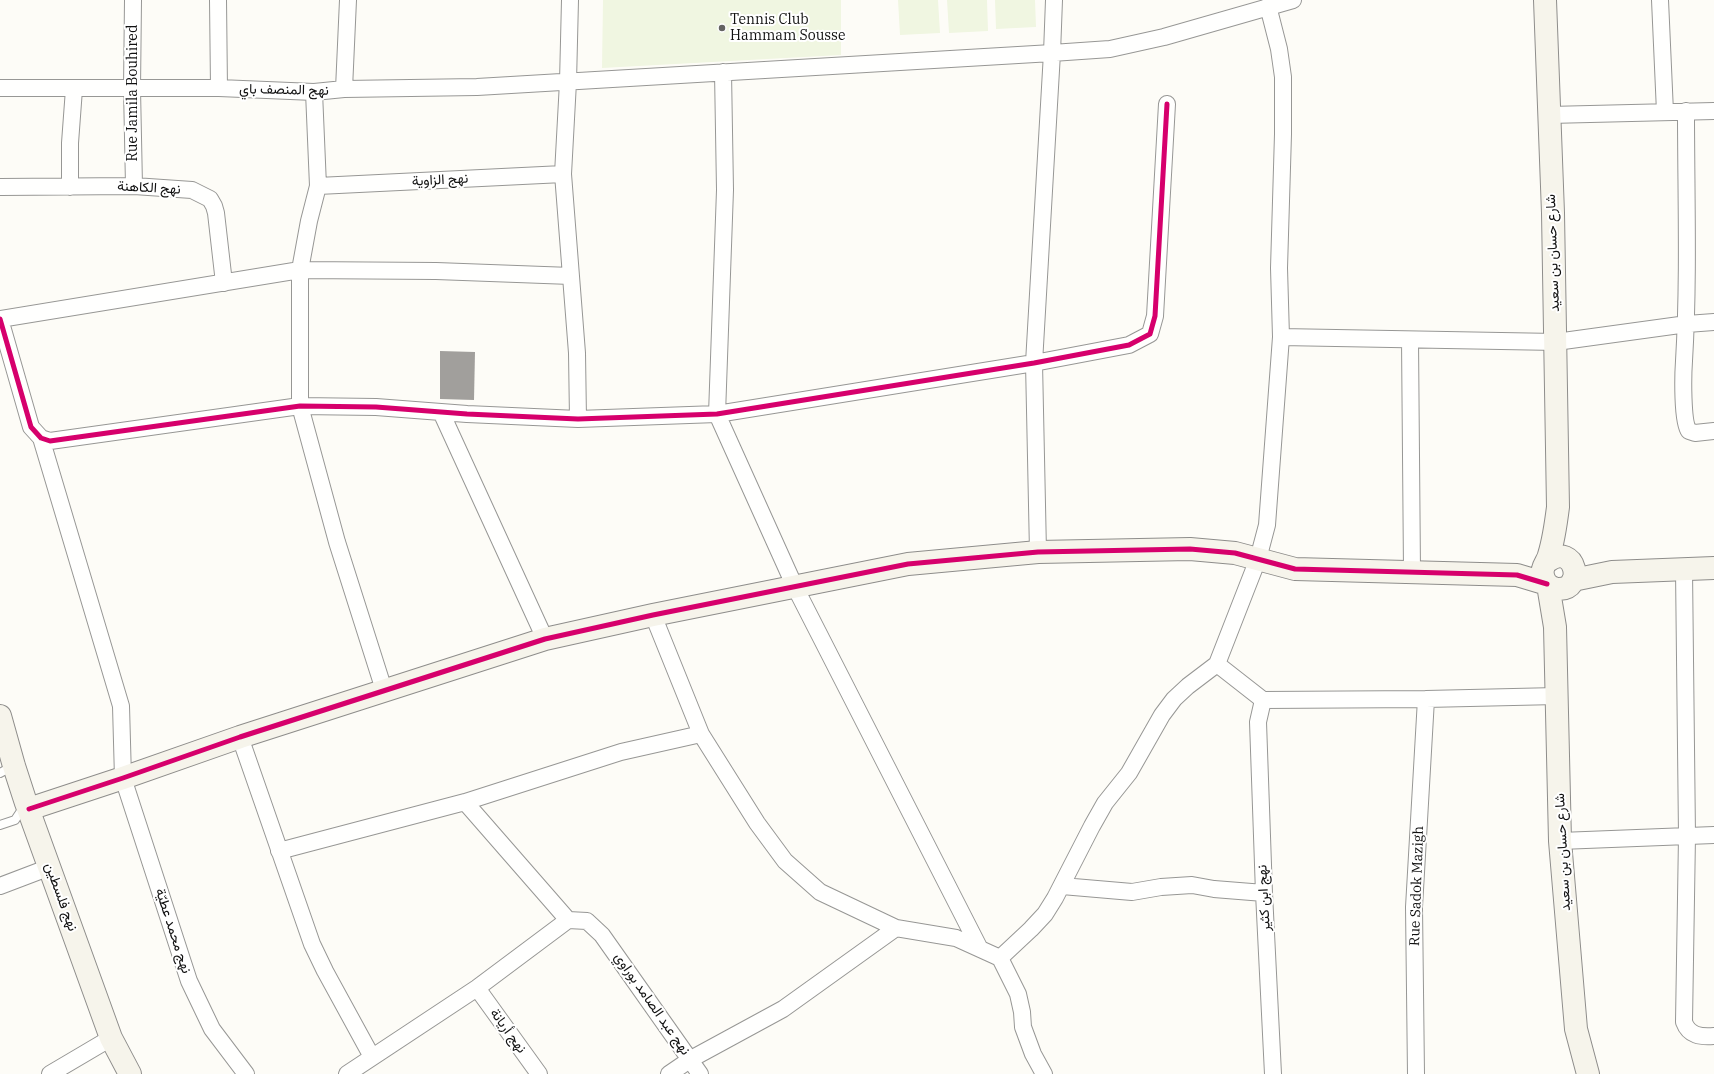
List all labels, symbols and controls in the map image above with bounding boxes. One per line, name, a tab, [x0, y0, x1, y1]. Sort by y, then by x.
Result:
place label: Tennis Club Hammam Sousse	[730, 12, 845, 44]
marker: Tennis Club Hammam Sousse	[717, 23, 727, 33]
street label: Rue Jamila Bouhired	[125, 24, 141, 162]
street label: نهج المنصف باي	[239, 81, 329, 99]
street label: نهج الزاوية	[411, 170, 469, 190]
street label: نهج الكاهنة	[117, 178, 181, 198]
street label: شارع حسان بن سعيد	[1543, 194, 1563, 312]
street label: شارع حسان بن سعيد	[1552, 793, 1574, 911]
street label: Rue Sadok Mazigh	[1407, 826, 1427, 946]
street label: نهج فلسطين	[41, 860, 81, 934]
street label: نهج ابن كثير	[1254, 864, 1274, 932]
street label: نهج محمد عطيّة	[151, 886, 195, 976]
street label: نهج عبد الصامد بوراوي	[610, 949, 694, 1059]
street label: نهج أريانة	[486, 1005, 530, 1057]

